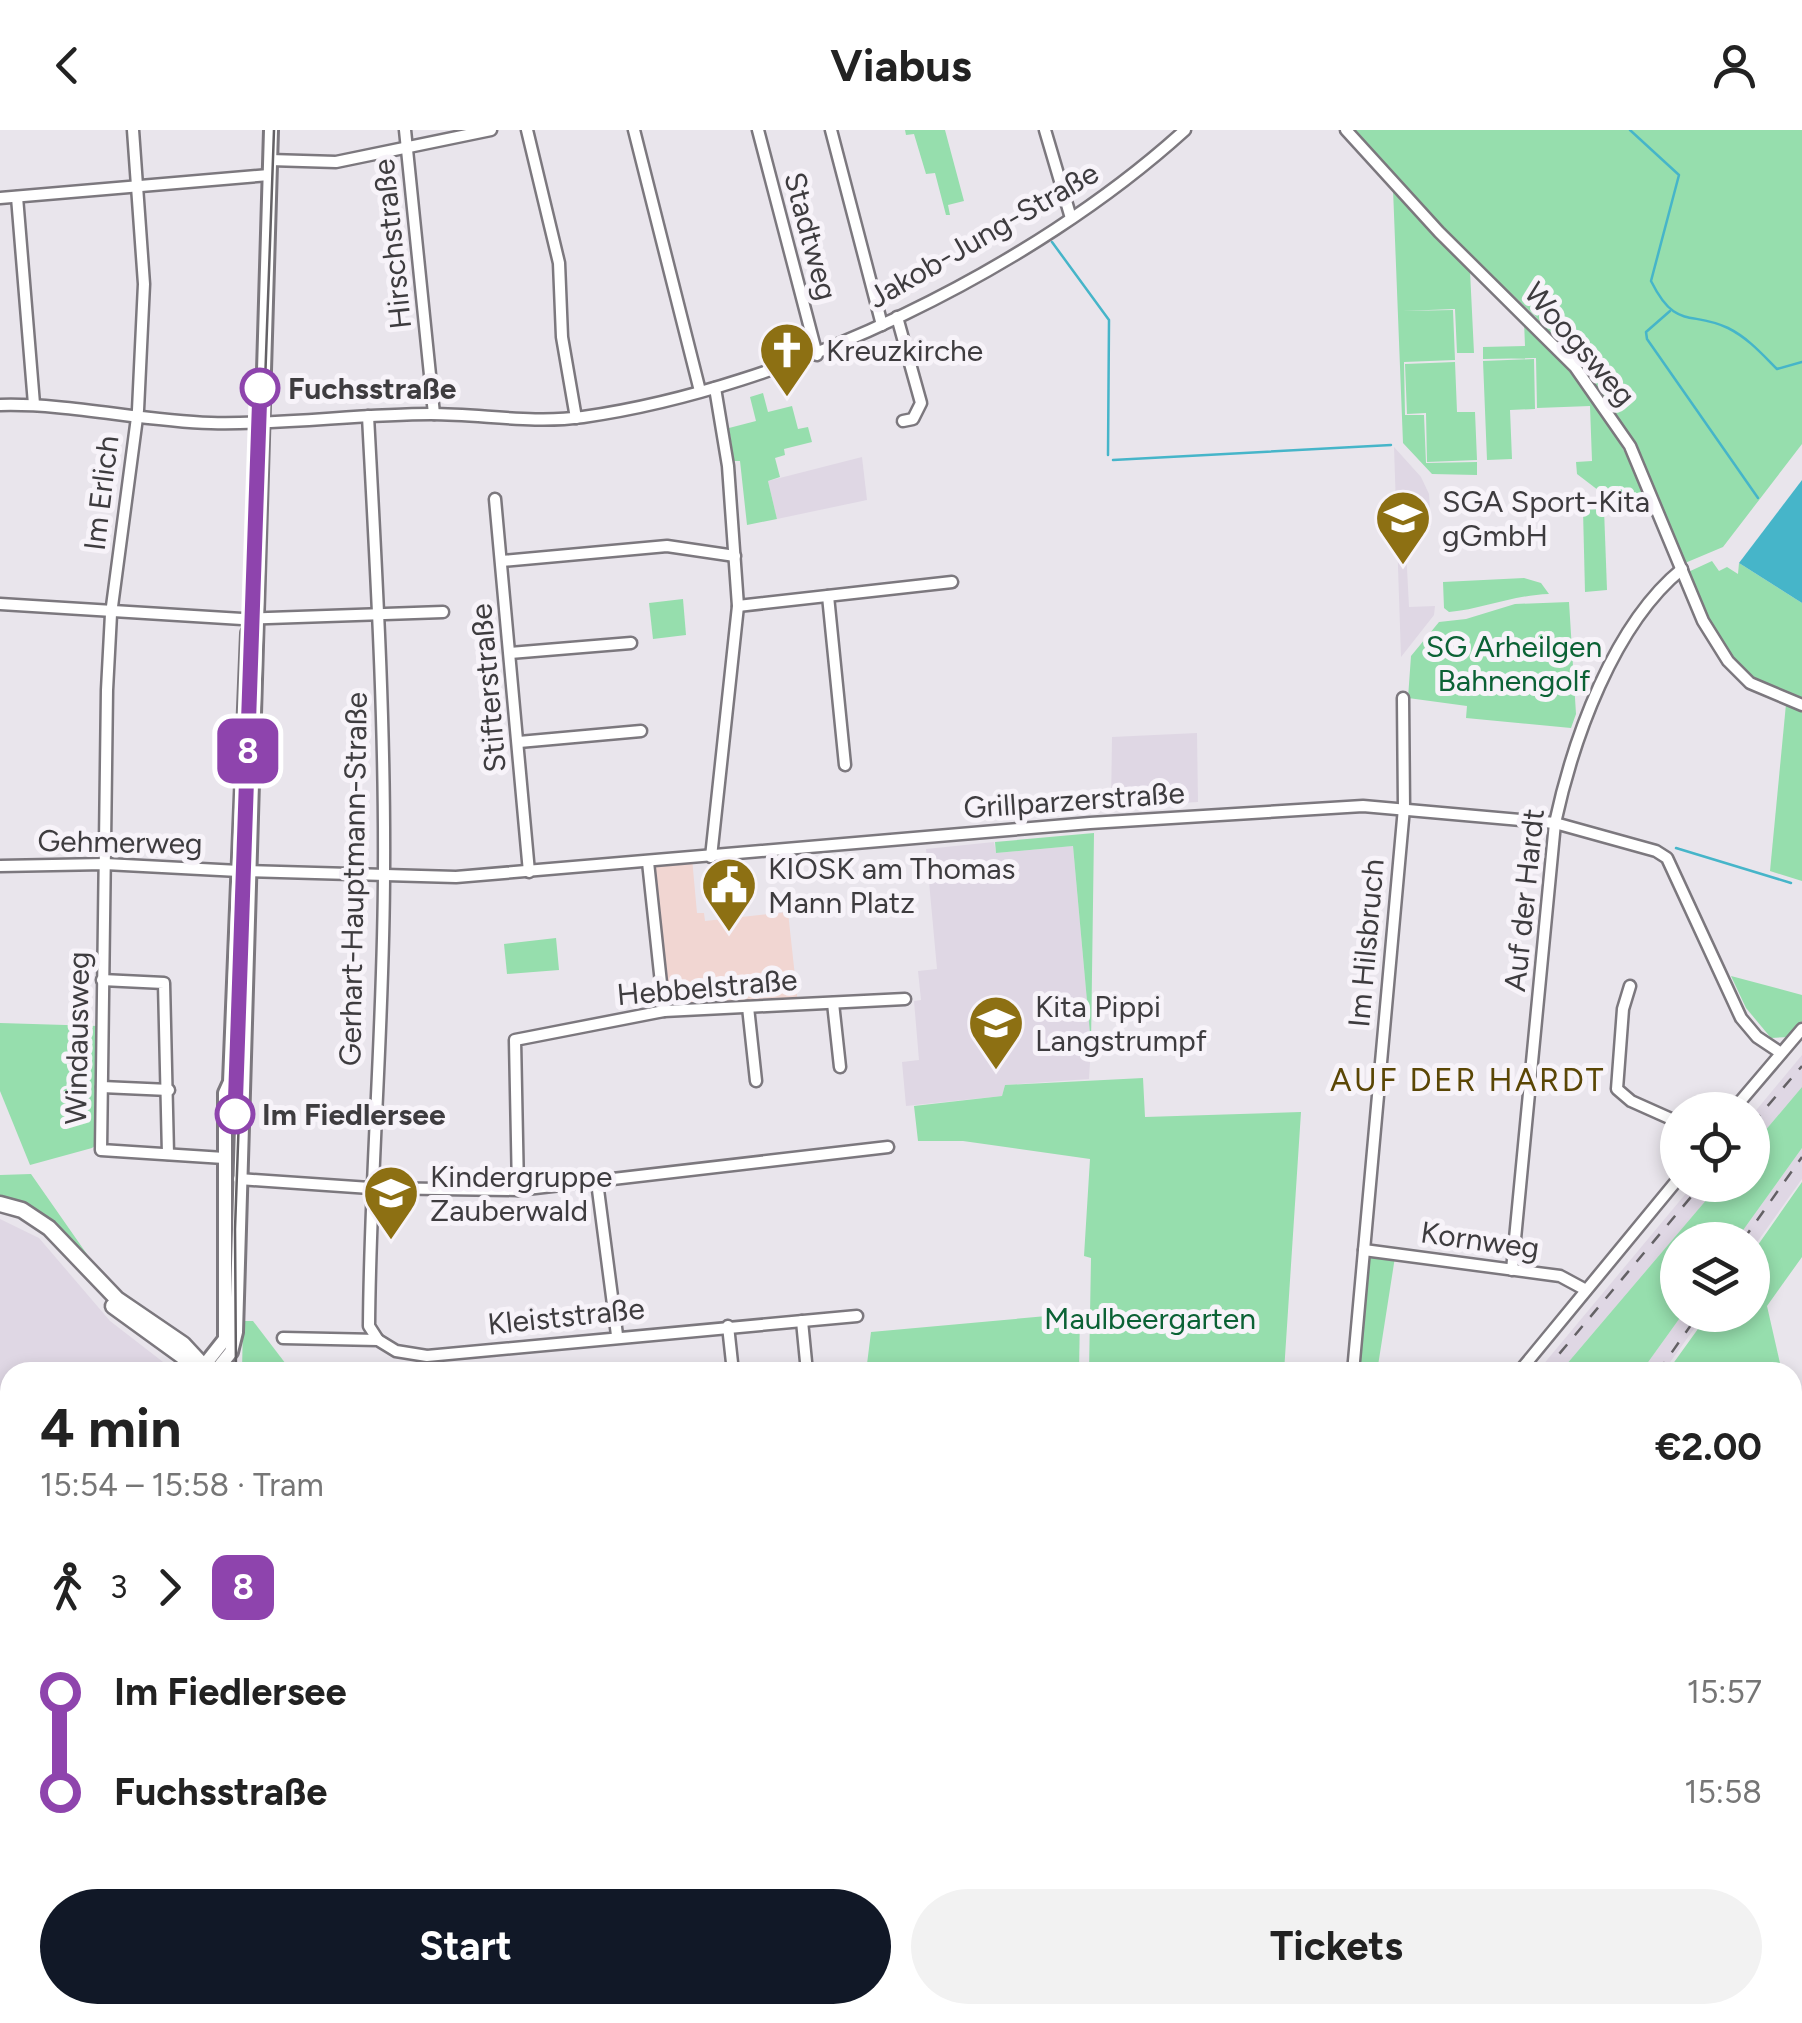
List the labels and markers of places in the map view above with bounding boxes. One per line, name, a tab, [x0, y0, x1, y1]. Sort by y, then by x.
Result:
church icon: Kreuzkirche	[757, 320, 817, 399]
place label: Kreuzkirche	[826, 332, 983, 369]
marker: Fuchsstraße	[241, 369, 279, 407]
place label: Fuchsstraße	[288, 370, 457, 407]
place label: SGA Sport-Kita gGmbH	[1442, 483, 1650, 554]
school or university icon: SGA Sport-Kita gGmbH	[1373, 488, 1433, 567]
place label: KIOSK am Thomas Mann Platz	[768, 850, 1016, 921]
public building icon: KIOSK am Thomas Mann Platz	[699, 855, 759, 934]
place label: Kita Pippi Langstrumpf	[1035, 988, 1207, 1059]
school or university icon: Kita Pippi Langstrumpf	[966, 993, 1026, 1072]
marker: Im Fiedlersee	[216, 1095, 254, 1133]
place label: Im Fiedlersee	[262, 1096, 446, 1133]
place label: Kindergruppe Zauberwald	[430, 1158, 612, 1229]
school or university icon: Kindergruppe Zauberwald	[361, 1163, 421, 1242]

